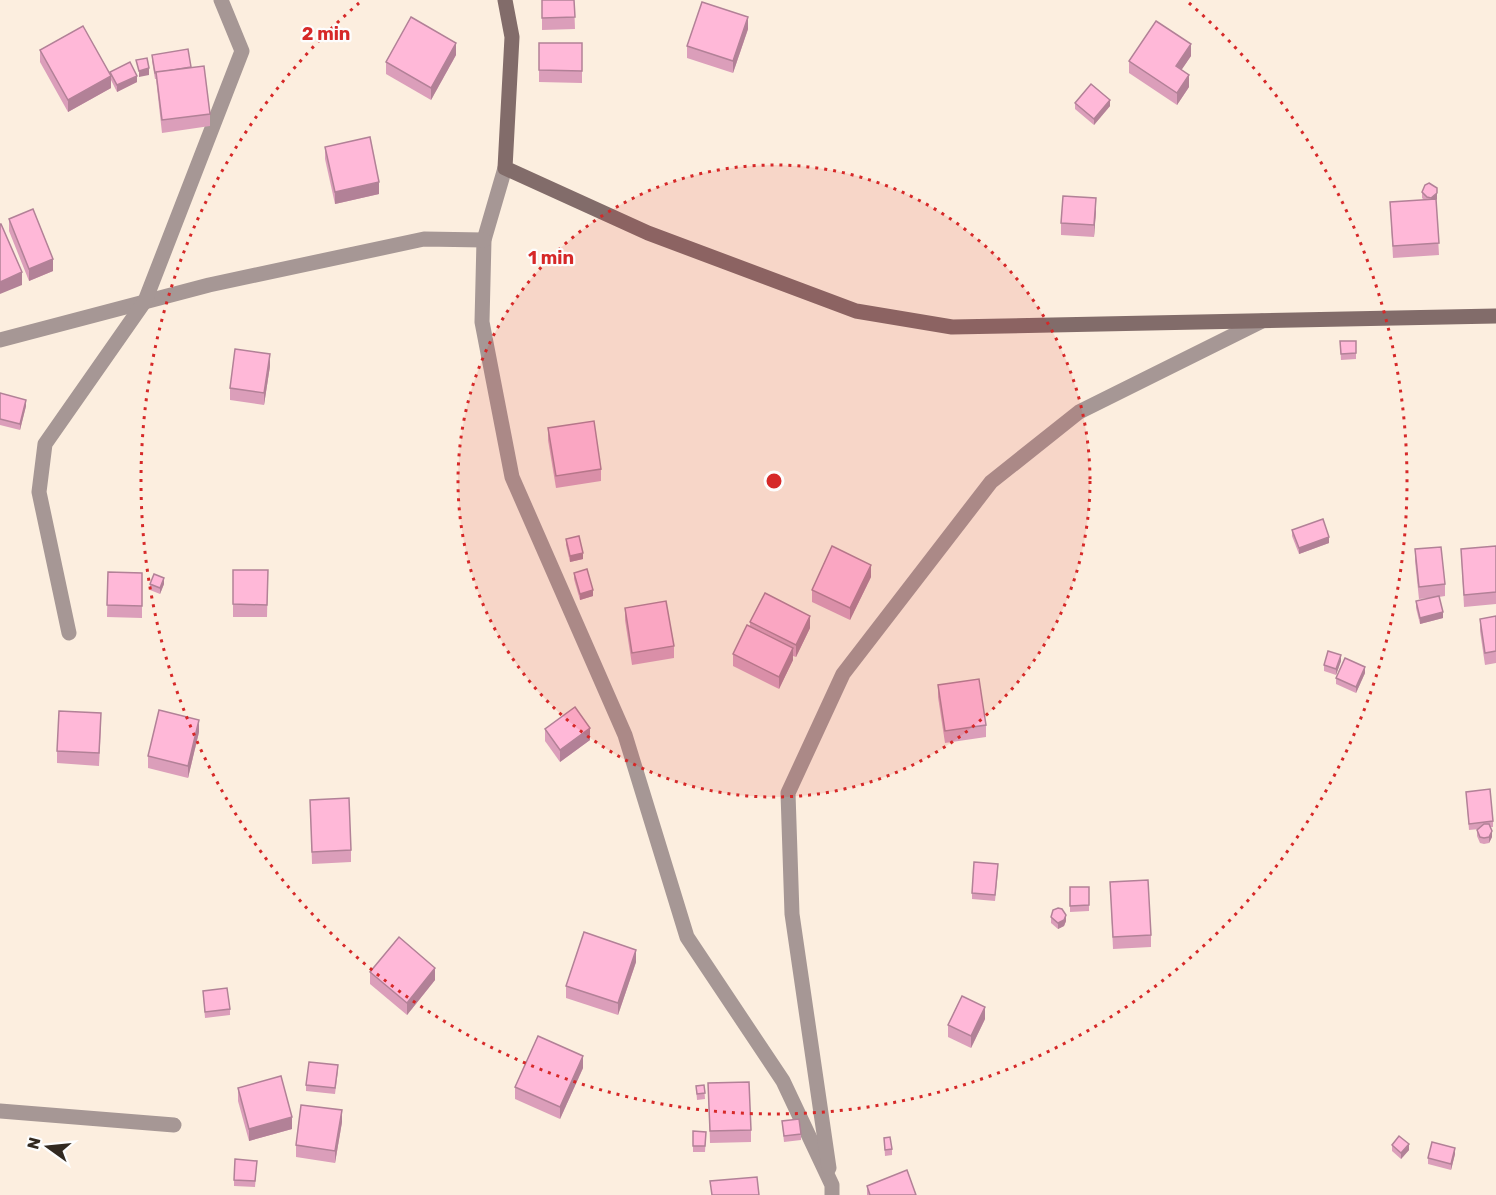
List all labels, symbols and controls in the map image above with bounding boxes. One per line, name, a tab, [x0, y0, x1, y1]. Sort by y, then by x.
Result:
text: 2 min	[302, 23, 350, 45]
text: 1 min	[528, 247, 574, 269]
centre of rings	[764, 471, 784, 491]
north arrow	[18, 1117, 78, 1177]
text: N	[23, 1135, 45, 1151]

